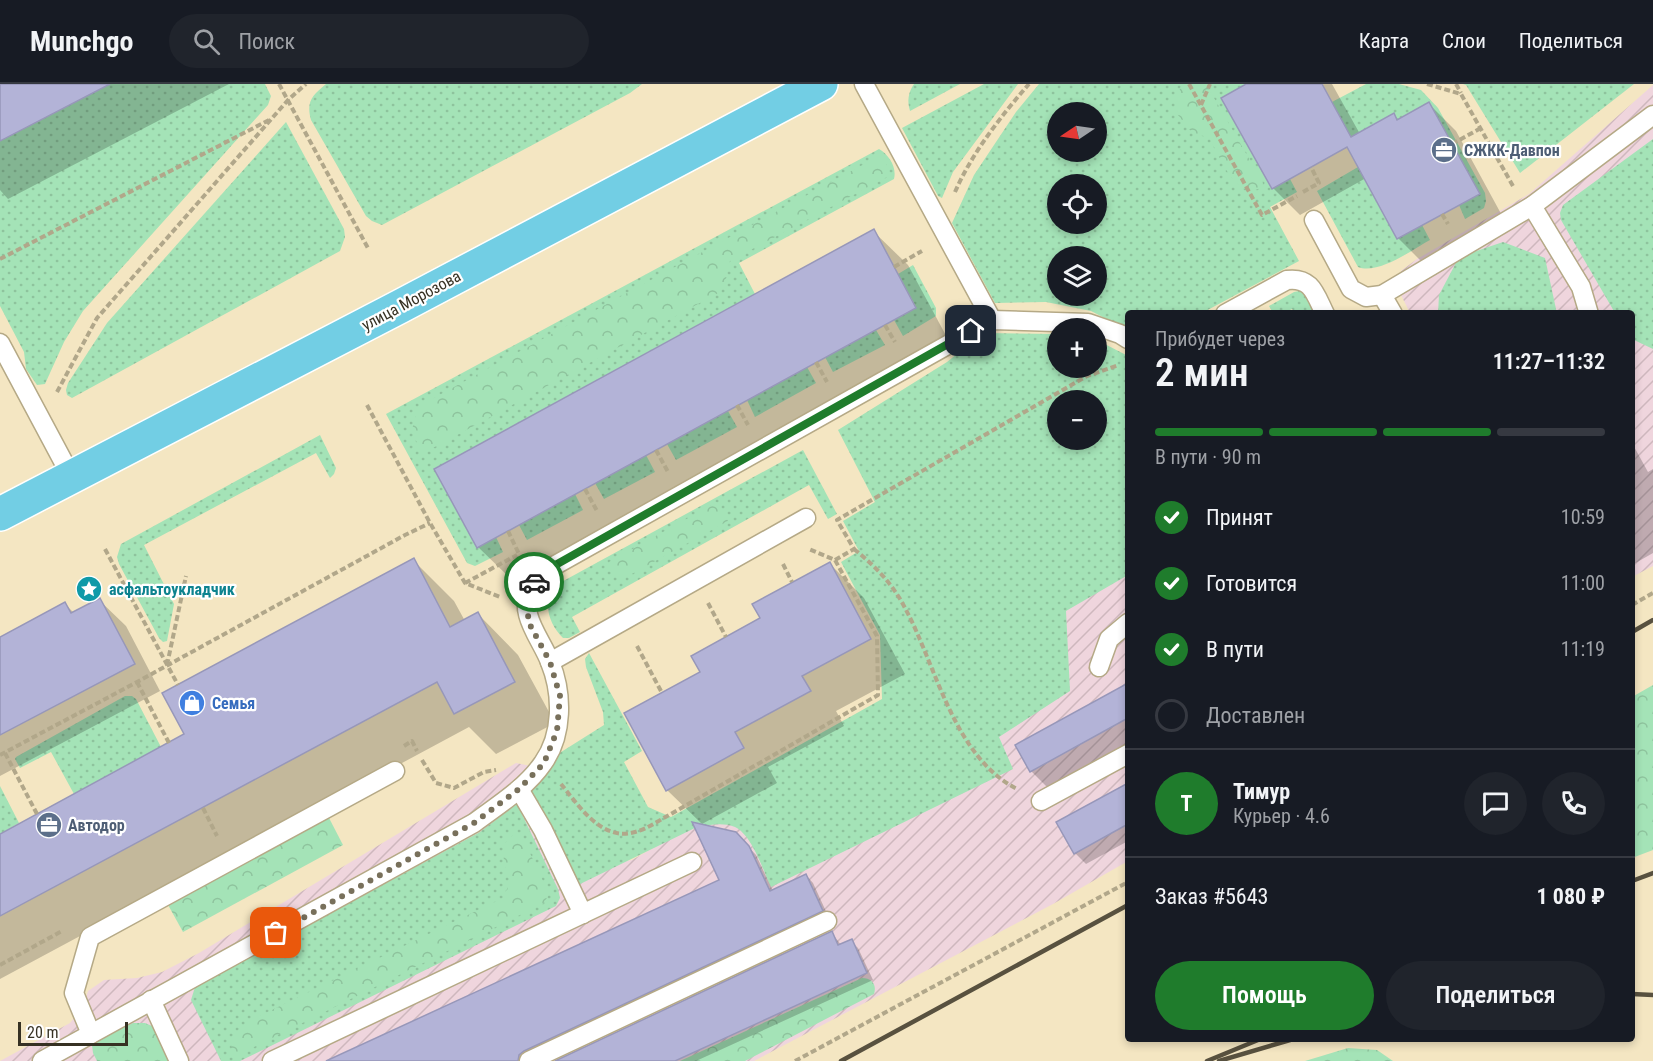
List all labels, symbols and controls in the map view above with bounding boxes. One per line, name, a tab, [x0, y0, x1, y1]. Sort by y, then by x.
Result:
search box	[169, 14, 589, 68]
text: Munchgo	[30, 25, 133, 58]
icon: search	[190, 25, 223, 58]
text: Поиск	[238, 29, 295, 54]
text: Карта	[1359, 29, 1409, 53]
text: Слои	[1442, 29, 1486, 53]
text: Поделиться	[1519, 29, 1623, 53]
north arrow	[1047, 102, 1107, 162]
map controls	[1047, 102, 1107, 450]
office icon: СЖКК-Давпон	[1429, 135, 1459, 165]
place label: СЖКК-Давпон	[1464, 141, 1560, 160]
button: locate	[1047, 174, 1107, 234]
button: layers	[1047, 246, 1107, 306]
street label: улица Морозова	[359, 266, 464, 334]
pin	[945, 305, 996, 356]
icon: home	[954, 314, 987, 347]
button: +	[1047, 318, 1107, 378]
text: Прибудет через	[1155, 327, 1285, 351]
text: 11:27–11:32	[1493, 349, 1605, 374]
text: 2 мин	[1155, 350, 1248, 396]
button: −	[1047, 390, 1107, 450]
text: В пути · 90 m	[1155, 445, 1261, 469]
icon: check	[1155, 501, 1188, 534]
text: Принят	[1206, 505, 1273, 530]
text: 10:59	[1561, 505, 1605, 529]
courier	[504, 552, 564, 612]
icon: car	[518, 566, 551, 599]
icon: check	[1155, 567, 1188, 600]
text: Готовится	[1206, 571, 1297, 596]
text: 11:00	[1561, 571, 1605, 595]
place icon: асфальтоукладчик	[74, 574, 104, 604]
place label: асфальтоукладчик	[109, 580, 235, 599]
icon: check	[1155, 633, 1188, 666]
text: В пути	[1206, 637, 1264, 662]
text: 11:19	[1561, 637, 1605, 661]
shop icon: Семья	[177, 688, 207, 718]
place label: Семья	[212, 694, 255, 713]
text: Доставлен	[1206, 703, 1305, 728]
button: chat	[1464, 772, 1527, 835]
button: phone	[1542, 772, 1605, 835]
text: Тимур	[1233, 779, 1290, 804]
text: Т	[1181, 791, 1192, 816]
text: Курьер · 4.6	[1233, 804, 1330, 828]
office icon: Автодор	[34, 810, 64, 840]
place label: Автодор	[68, 816, 125, 835]
text: Заказ #5643	[1155, 884, 1268, 909]
text: 1 080 ₽	[1537, 884, 1605, 909]
pin	[250, 907, 301, 958]
icon: bag	[259, 916, 292, 949]
button: Помощь	[1155, 961, 1374, 1030]
button: Поделиться	[1386, 961, 1605, 1030]
scale bar	[18, 1019, 128, 1046]
text: 20 m	[27, 1023, 59, 1042]

